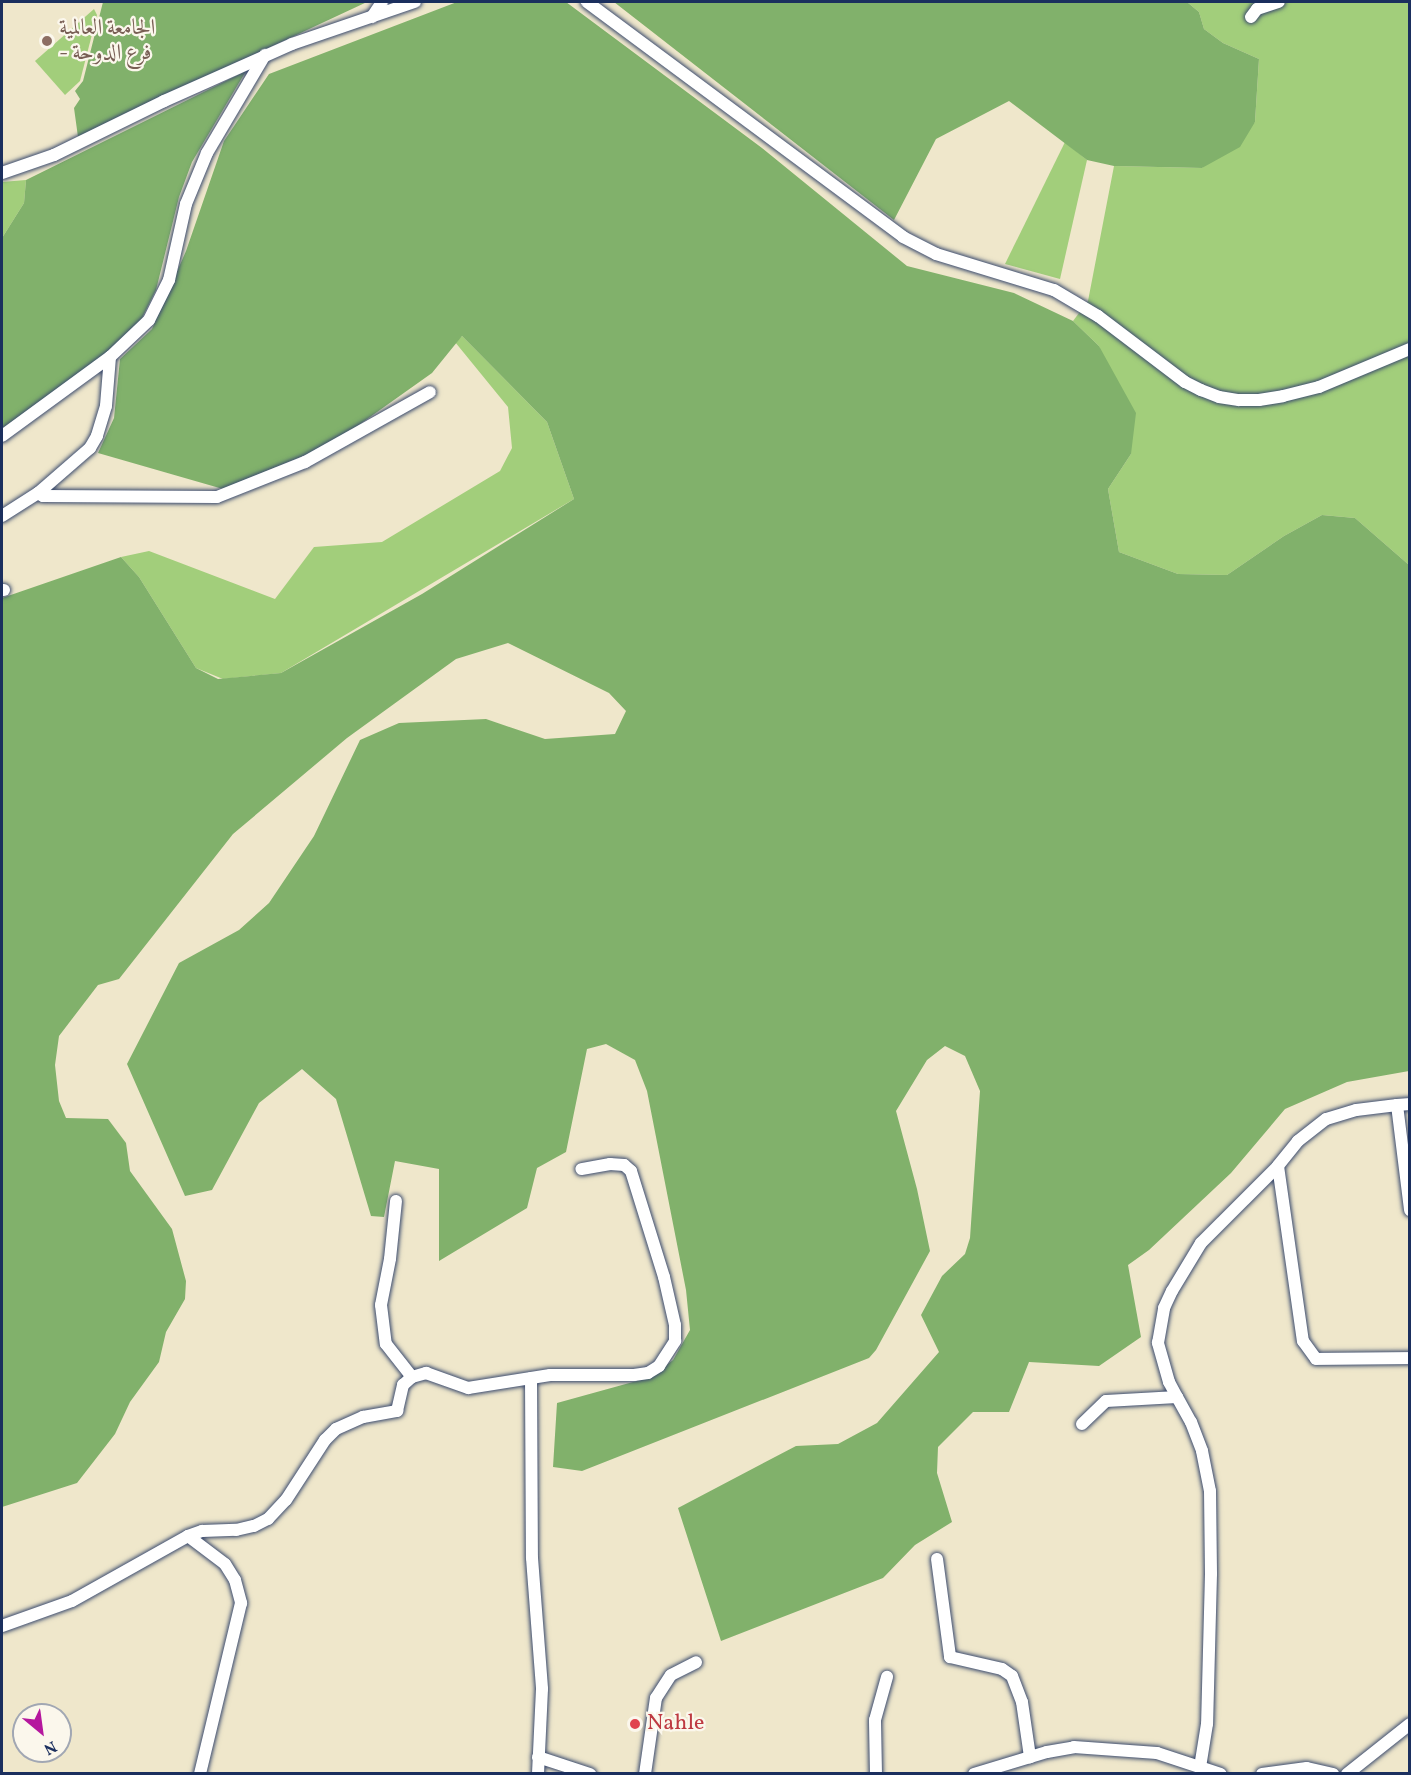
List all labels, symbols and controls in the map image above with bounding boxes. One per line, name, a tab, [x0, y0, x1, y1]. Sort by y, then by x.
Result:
place label: الجامعة العالمية - فرع الدوحة	[59, 15, 155, 66]
marker: الجامعة العالمية - فرع الدوحة	[40, 34, 54, 48]
north arrow	[12, 1703, 72, 1763]
place label: Nahle	[647, 1711, 704, 1737]
marker: Nahle	[628, 1717, 642, 1731]
text: N	[39, 1735, 60, 1759]

